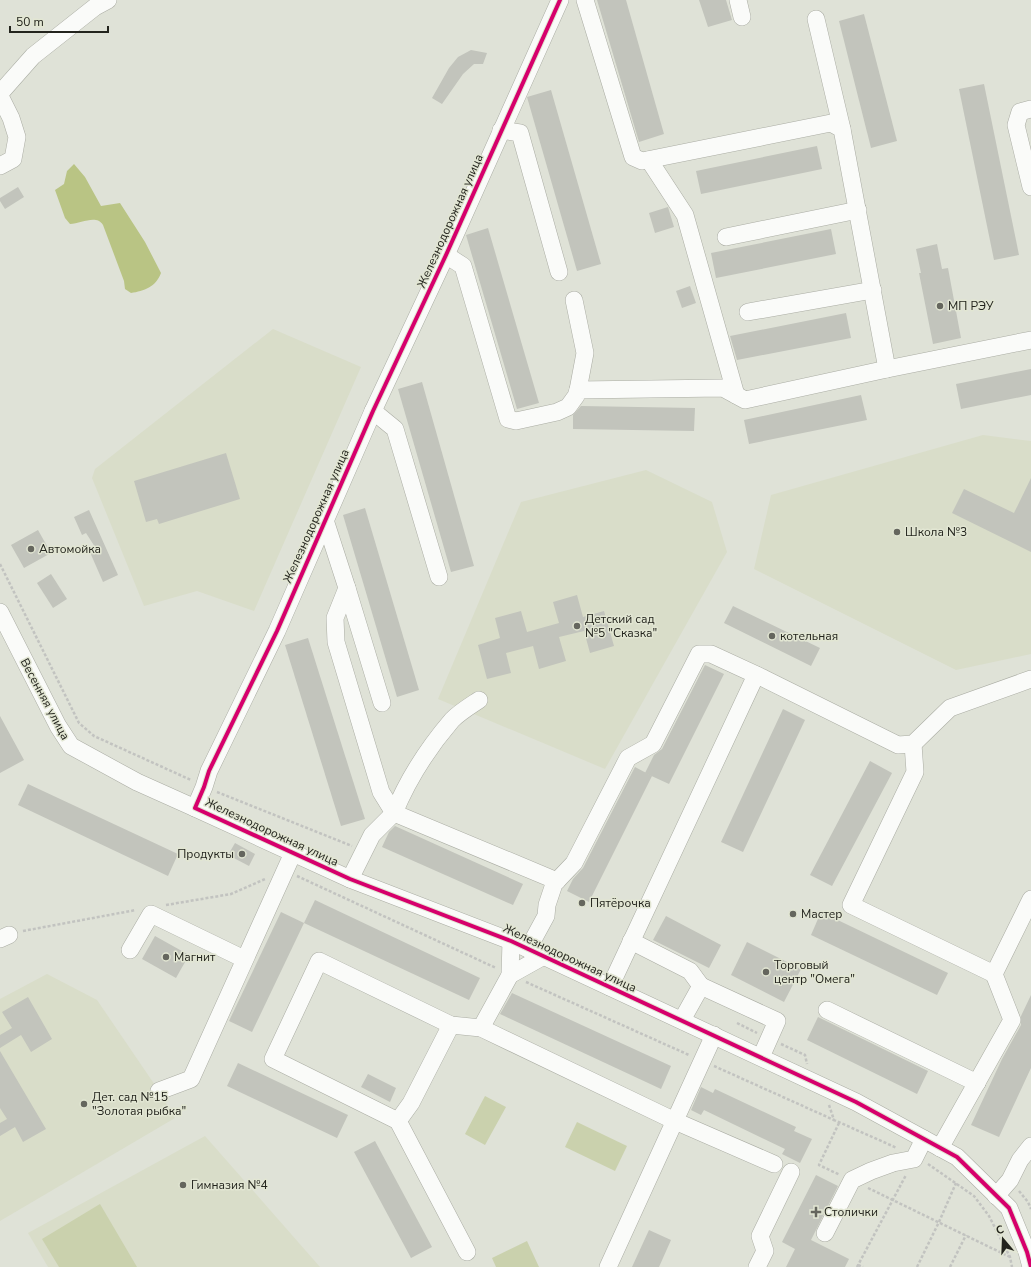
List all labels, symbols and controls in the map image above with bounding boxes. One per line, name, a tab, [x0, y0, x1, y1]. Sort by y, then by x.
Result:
scale bar	[10, 8, 108, 34]
text: 50 m	[16, 14, 44, 30]
street label: Железнодорожная улица	[413, 152, 487, 290]
place label: МП РЭУ	[948, 298, 994, 314]
marker: МП РЭУ	[935, 301, 945, 311]
street label: Железнодорожная улица	[279, 447, 353, 585]
place label: Школа №3	[905, 524, 967, 540]
marker: Школа №3	[892, 527, 902, 537]
place label: Автомойка	[39, 541, 101, 557]
marker: Автомойка	[26, 544, 36, 554]
place label: Детский сад №5 "Сказка"	[585, 611, 657, 641]
marker: Детский сад №5 "Сказка"	[572, 621, 582, 631]
place label: котельная	[780, 628, 838, 644]
marker: котельная	[767, 631, 777, 641]
street label: Весенняя улица	[17, 655, 73, 743]
street label: Железнодорожная улица	[203, 794, 341, 870]
place label: Продукты	[177, 846, 234, 862]
marker: Продукты	[237, 849, 247, 859]
place label: Пятёрочка	[590, 895, 651, 911]
marker: Пятёрочка	[577, 898, 587, 908]
place label: Мастер	[801, 906, 842, 922]
marker: Мастер	[788, 909, 798, 919]
street label: Железнодорожная улица	[501, 920, 639, 996]
place label: Магнит	[174, 949, 216, 965]
marker: Магнит	[161, 952, 171, 962]
place label: Торговый центр "Омега"	[774, 957, 855, 987]
marker: Торговый центр "Омега"	[761, 967, 771, 977]
place label: Дет. сад №15 "Золотая рыбка"	[92, 1089, 186, 1119]
marker: Дет. сад №15 "Золотая рыбка"	[79, 1099, 89, 1109]
place label: Гимназия №4	[191, 1177, 268, 1193]
marker: Гимназия №4	[178, 1180, 188, 1190]
place label: Столички	[824, 1204, 878, 1220]
marker: Столички	[811, 1207, 821, 1217]
north arrow	[983, 1219, 1023, 1259]
text: С	[994, 1222, 1006, 1238]

